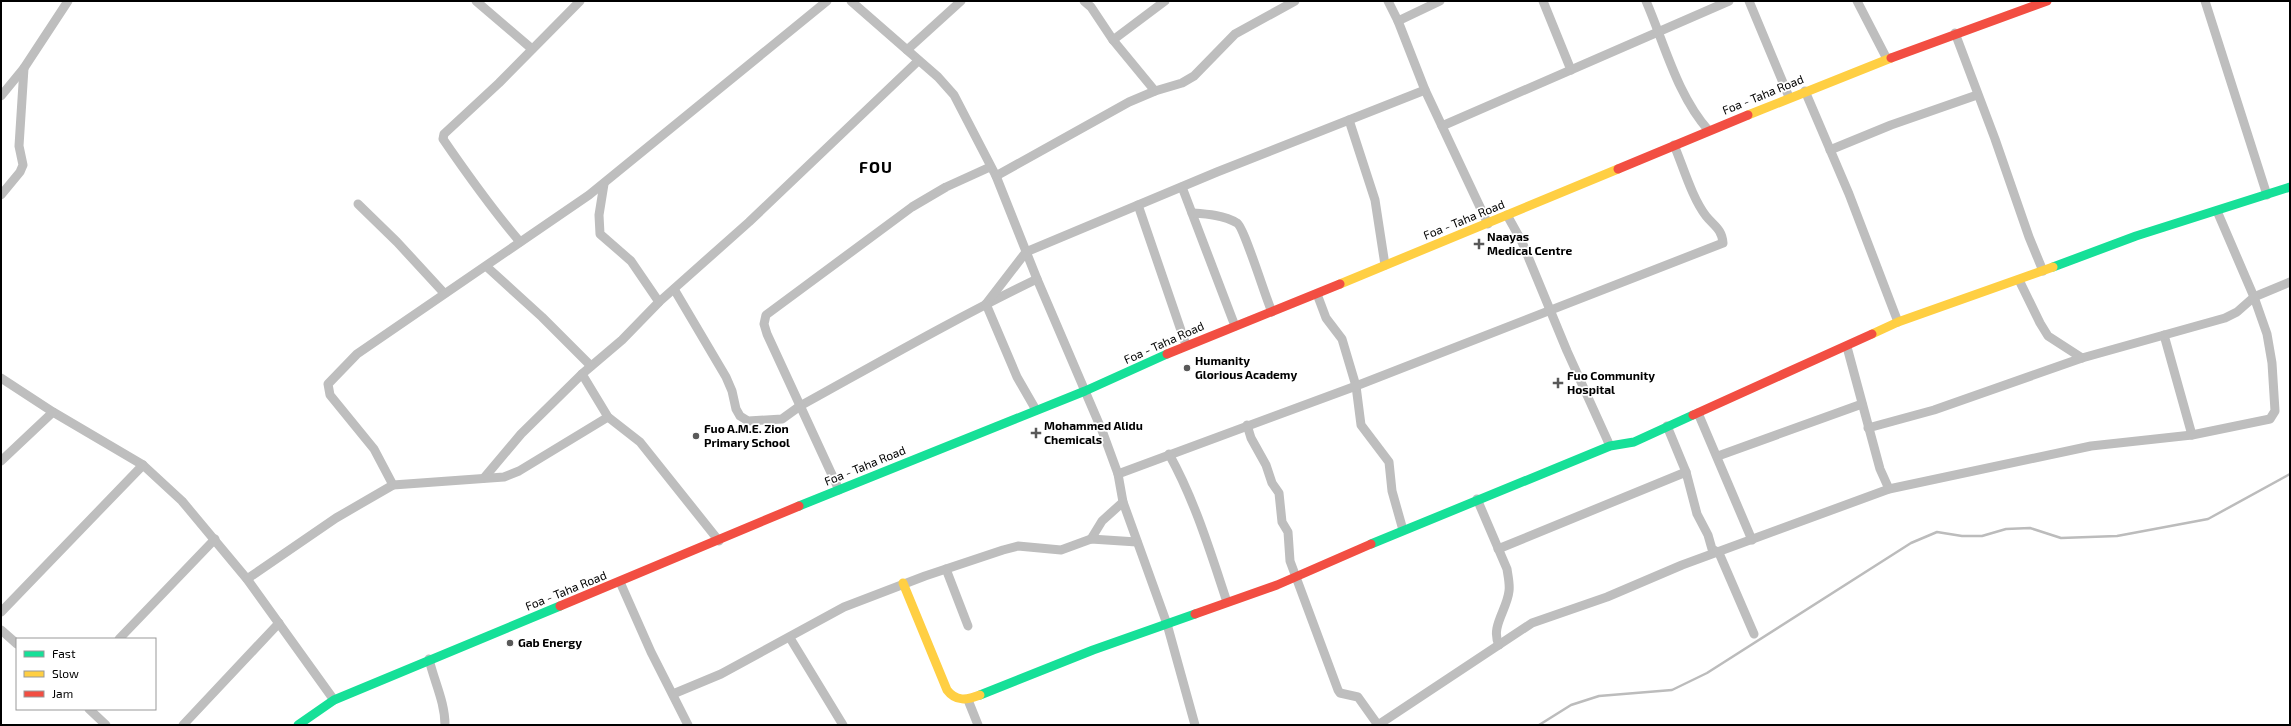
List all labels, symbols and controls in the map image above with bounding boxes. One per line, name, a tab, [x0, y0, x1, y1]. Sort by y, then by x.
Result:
street label: Foa - Taha Road	[1720, 71, 1805, 117]
district label: FOU	[859, 157, 893, 176]
street label: Foa - Taha Road	[1421, 196, 1506, 242]
place label: Naayas Medical Centre	[1487, 229, 1572, 257]
marker: Naayas Medical Centre	[1474, 239, 1484, 249]
street label: Foa - Taha Road	[1121, 318, 1206, 366]
place label: Humanity Glorious Academy	[1195, 353, 1297, 382]
marker: Humanity Glorious Academy	[1182, 363, 1192, 373]
place label: Fuo Community Hospital	[1567, 368, 1655, 396]
marker: Fuo Community Hospital	[1552, 377, 1564, 389]
place label: Mohammed Alidu Chemicals	[1044, 418, 1143, 446]
place label: Fuo A.M.E. Zion Primary School	[704, 421, 790, 450]
marker: Mohammed Alidu Chemicals	[1031, 428, 1041, 438]
marker: Fuo A.M.E. Zion Primary School	[691, 431, 701, 441]
street label: Foa - Taha Road	[822, 442, 907, 488]
street label: Foa - Taha Road	[523, 567, 608, 613]
place label: Gab Energy	[518, 635, 582, 650]
legend	[16, 638, 156, 710]
marker: Gab Energy	[505, 638, 515, 648]
text: Fast	[52, 646, 76, 660]
text: Slow	[52, 666, 79, 680]
text: Jam	[52, 686, 73, 700]

